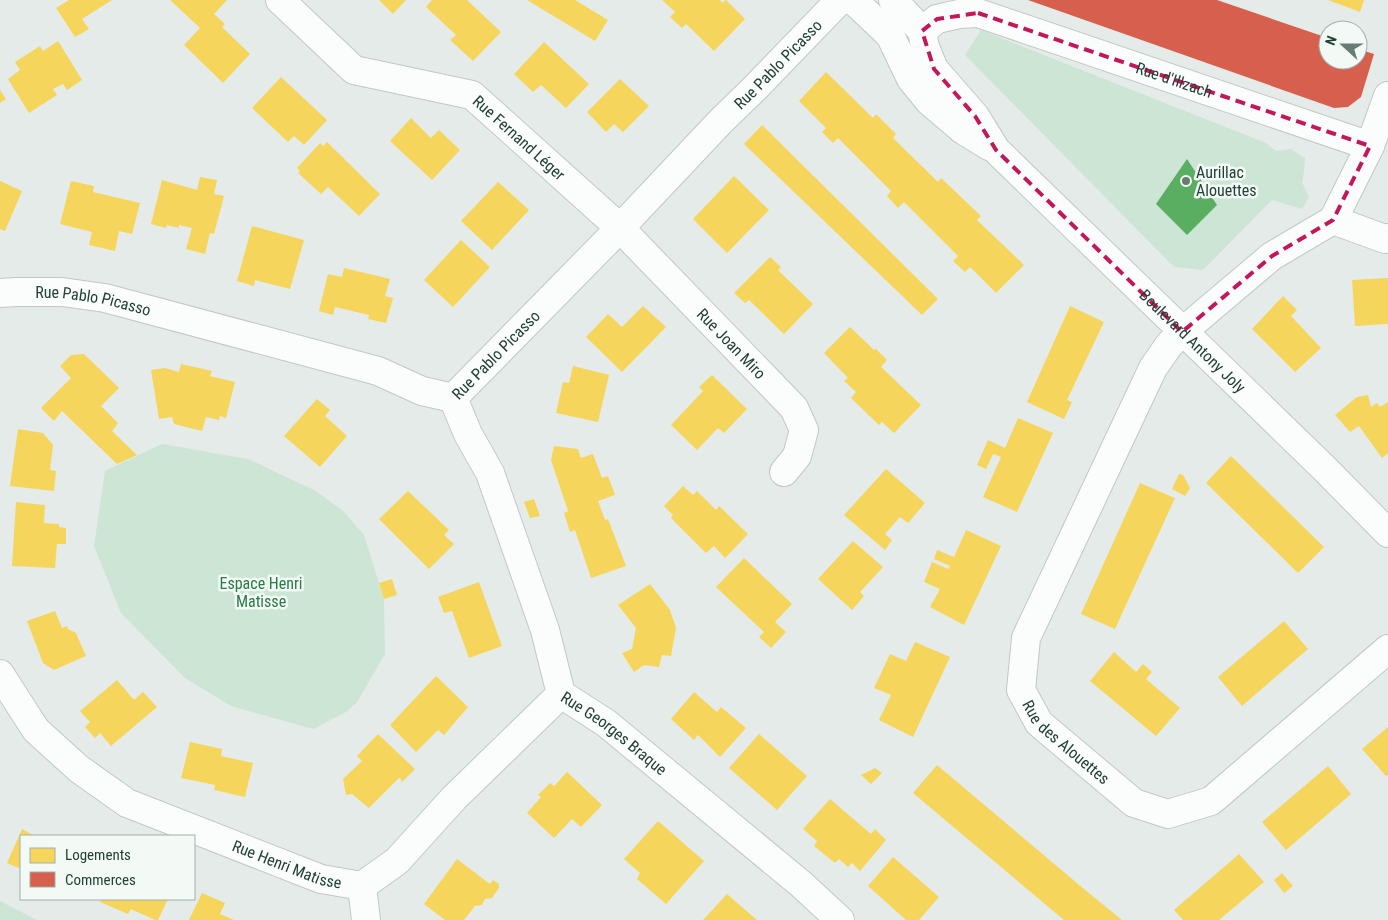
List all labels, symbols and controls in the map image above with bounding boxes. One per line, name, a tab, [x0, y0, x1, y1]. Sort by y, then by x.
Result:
street label: Rue Pablo Picasso	[730, 15, 826, 113]
north arrow	[1318, 20, 1368, 70]
text: N	[1322, 33, 1340, 47]
street label: Rue d'Illzach	[1134, 58, 1215, 101]
street label: Rue Fernand Léger	[469, 91, 569, 184]
place label: Aurillac Alouettes	[1196, 163, 1256, 200]
marker: Aurillac Alouettes	[1180, 175, 1192, 187]
street label: Rue Pablo Picasso	[35, 283, 153, 319]
street label: Boulevard Antony Joly	[1136, 285, 1250, 397]
street label: Rue Joan Miro	[693, 304, 770, 383]
street label: Rue Pablo Picasso	[448, 306, 544, 403]
park label: Espace Henri Matisse	[219, 574, 303, 611]
street label: Rue Georges Braque	[558, 687, 671, 779]
street label: Rue des Alouettes	[1019, 697, 1113, 788]
legend	[20, 835, 195, 900]
street label: Rue Henri Matisse	[230, 836, 343, 892]
text: Logements	[65, 846, 131, 864]
text: Commerces	[65, 871, 136, 889]

